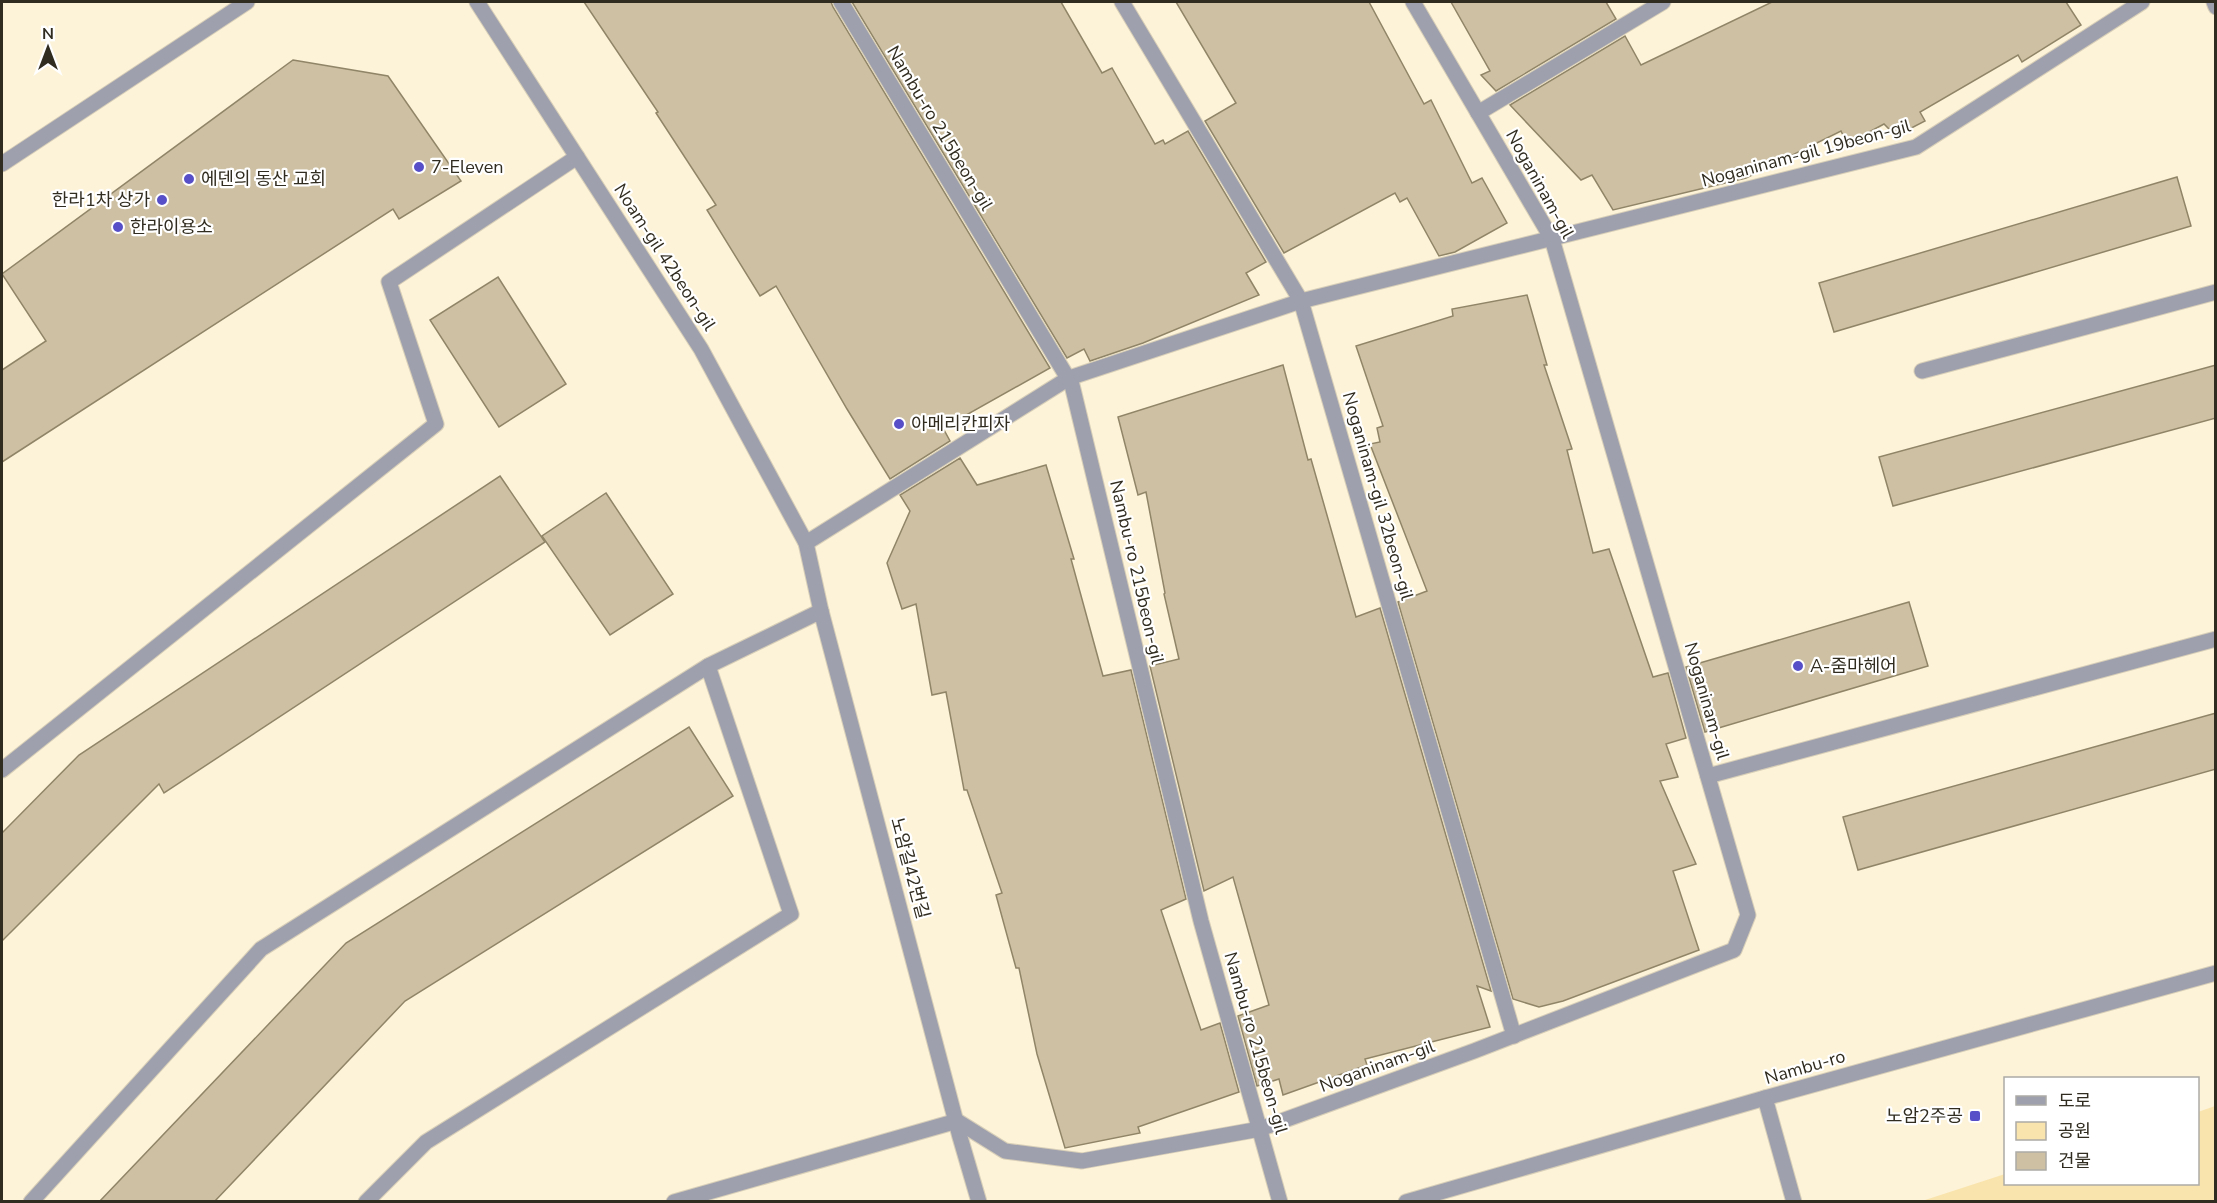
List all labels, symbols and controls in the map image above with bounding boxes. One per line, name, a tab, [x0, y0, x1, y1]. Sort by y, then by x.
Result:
north arrow	[18, 18, 78, 78]
text: N	[42, 23, 54, 45]
street label: Nambu-ro 215beon-gil	[881, 41, 999, 215]
street label: Noganinam-gil 19beon-gil	[1699, 113, 1914, 192]
street label: Noganinam-gil	[1500, 125, 1580, 243]
place label: 7-Eleven	[431, 155, 504, 179]
marker: 7-Eleven	[412, 160, 426, 174]
place label: 에덴의 동산 교회	[201, 167, 326, 191]
marker: 에덴의 동산 교회	[182, 172, 196, 186]
street label: Noam-gil 42beon-gil	[608, 179, 722, 336]
place label: 한라1차 상가	[52, 188, 150, 212]
marker: 한라1차 상가	[155, 193, 169, 207]
place label: 한라이용소	[130, 215, 213, 239]
marker: 한라이용소	[111, 220, 125, 234]
street label: Noganinam-gil 32beon-gil	[1337, 389, 1419, 603]
place label: 아메리칸피자	[911, 412, 1011, 436]
marker: 아메리칸피자	[892, 417, 906, 431]
street label: Nambu-ro 215beon-gil	[1104, 478, 1170, 667]
street label: Noganinam-gil	[1679, 640, 1735, 763]
place label: A-줌마헤어	[1810, 654, 1897, 678]
marker: A-줌마헤어	[1791, 659, 1805, 673]
street label: 노암길42번길	[885, 814, 935, 922]
street label: Nambu-ro 215beon-gil	[1219, 949, 1294, 1137]
street label: Noganinam-gil	[1316, 1034, 1439, 1098]
street label: Nambu-ro	[1762, 1044, 1848, 1090]
legend	[2004, 1077, 2199, 1185]
text: 도로	[2058, 1089, 2091, 1113]
place label: 노암2주공	[1886, 1104, 1963, 1128]
marker: 노암2주공	[1968, 1109, 1982, 1123]
text: 공원	[2058, 1119, 2091, 1143]
text: 건물	[2058, 1149, 2091, 1173]

